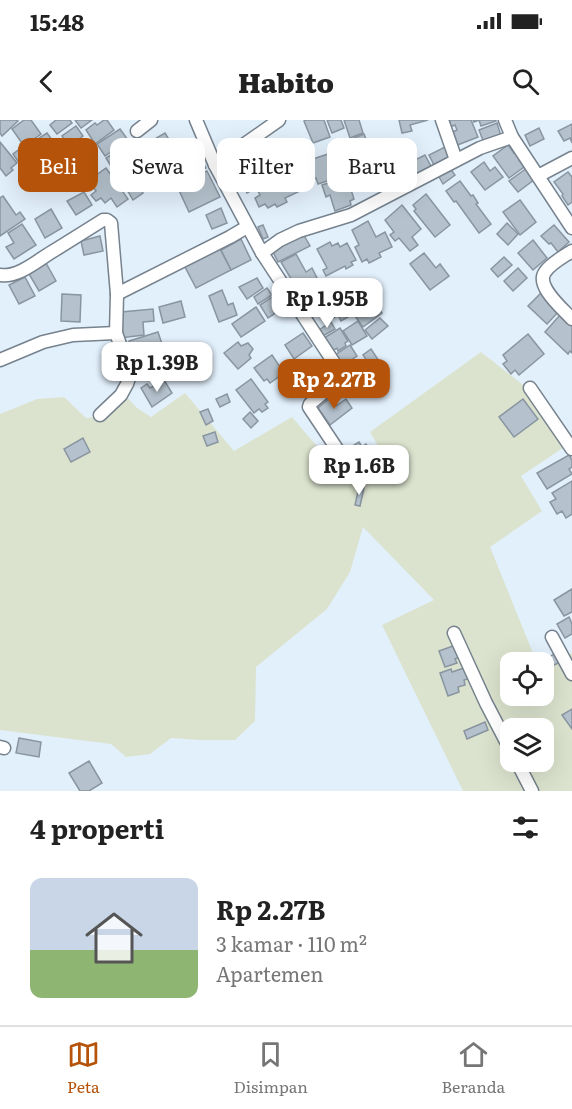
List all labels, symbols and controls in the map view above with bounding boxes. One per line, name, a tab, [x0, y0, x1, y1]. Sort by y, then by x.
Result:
text: 15:48	[30, 5, 84, 38]
text: Habito	[238, 61, 334, 101]
icon: back	[30, 65, 63, 98]
icon: search	[509, 65, 542, 98]
chip: Beli	[18, 138, 98, 192]
chip: Sewa	[110, 138, 205, 192]
chip: Filter	[217, 138, 315, 192]
chip: Baru	[327, 138, 417, 192]
pin: Rp 1.95B	[265, 278, 389, 329]
text: Rp 1.95B	[286, 282, 368, 312]
pin: Rp 1.39B	[95, 342, 219, 393]
text: Rp 1.39B	[115, 346, 199, 376]
pin: Rp 2.27B	[272, 359, 396, 410]
text: Rp 2.27B	[292, 363, 376, 393]
pin: Rp 1.6B	[304, 445, 414, 496]
text: Rp 1.6B	[323, 449, 395, 479]
map controls	[500, 652, 554, 772]
button: locate	[500, 652, 554, 706]
button: layers	[500, 718, 554, 772]
text: 4 properti	[30, 808, 164, 847]
icon: filters	[509, 811, 542, 844]
text: Rp 2.27B	[216, 889, 326, 928]
icon: home	[78, 902, 150, 974]
text: 3 kamar · 110 m²	[216, 928, 367, 958]
text: Apartemen	[216, 958, 324, 988]
tab: Peta	[67, 1038, 100, 1098]
tab: Disimpan	[233, 1038, 308, 1098]
tab: Beranda	[442, 1038, 505, 1098]

